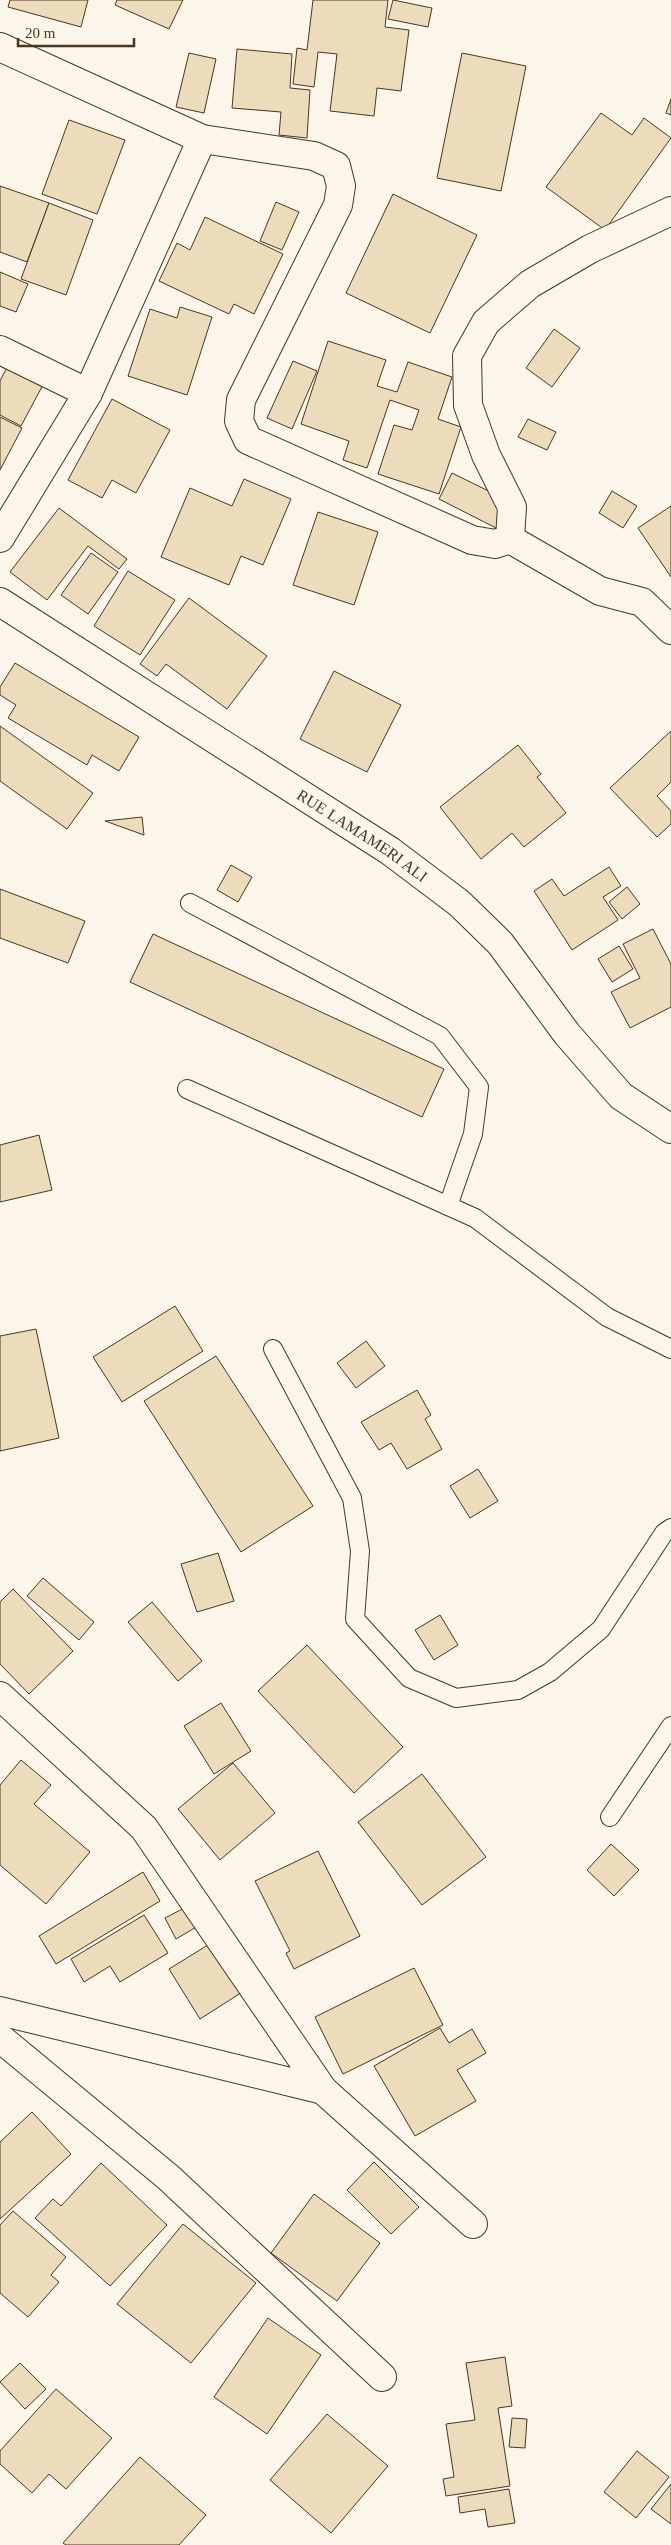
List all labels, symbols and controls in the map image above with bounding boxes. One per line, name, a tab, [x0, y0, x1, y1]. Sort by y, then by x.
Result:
scale bar	[18, 15, 134, 47]
text: 20 m	[25, 25, 56, 41]
street label: RUE LAMAMERI ALI	[294, 786, 431, 885]

